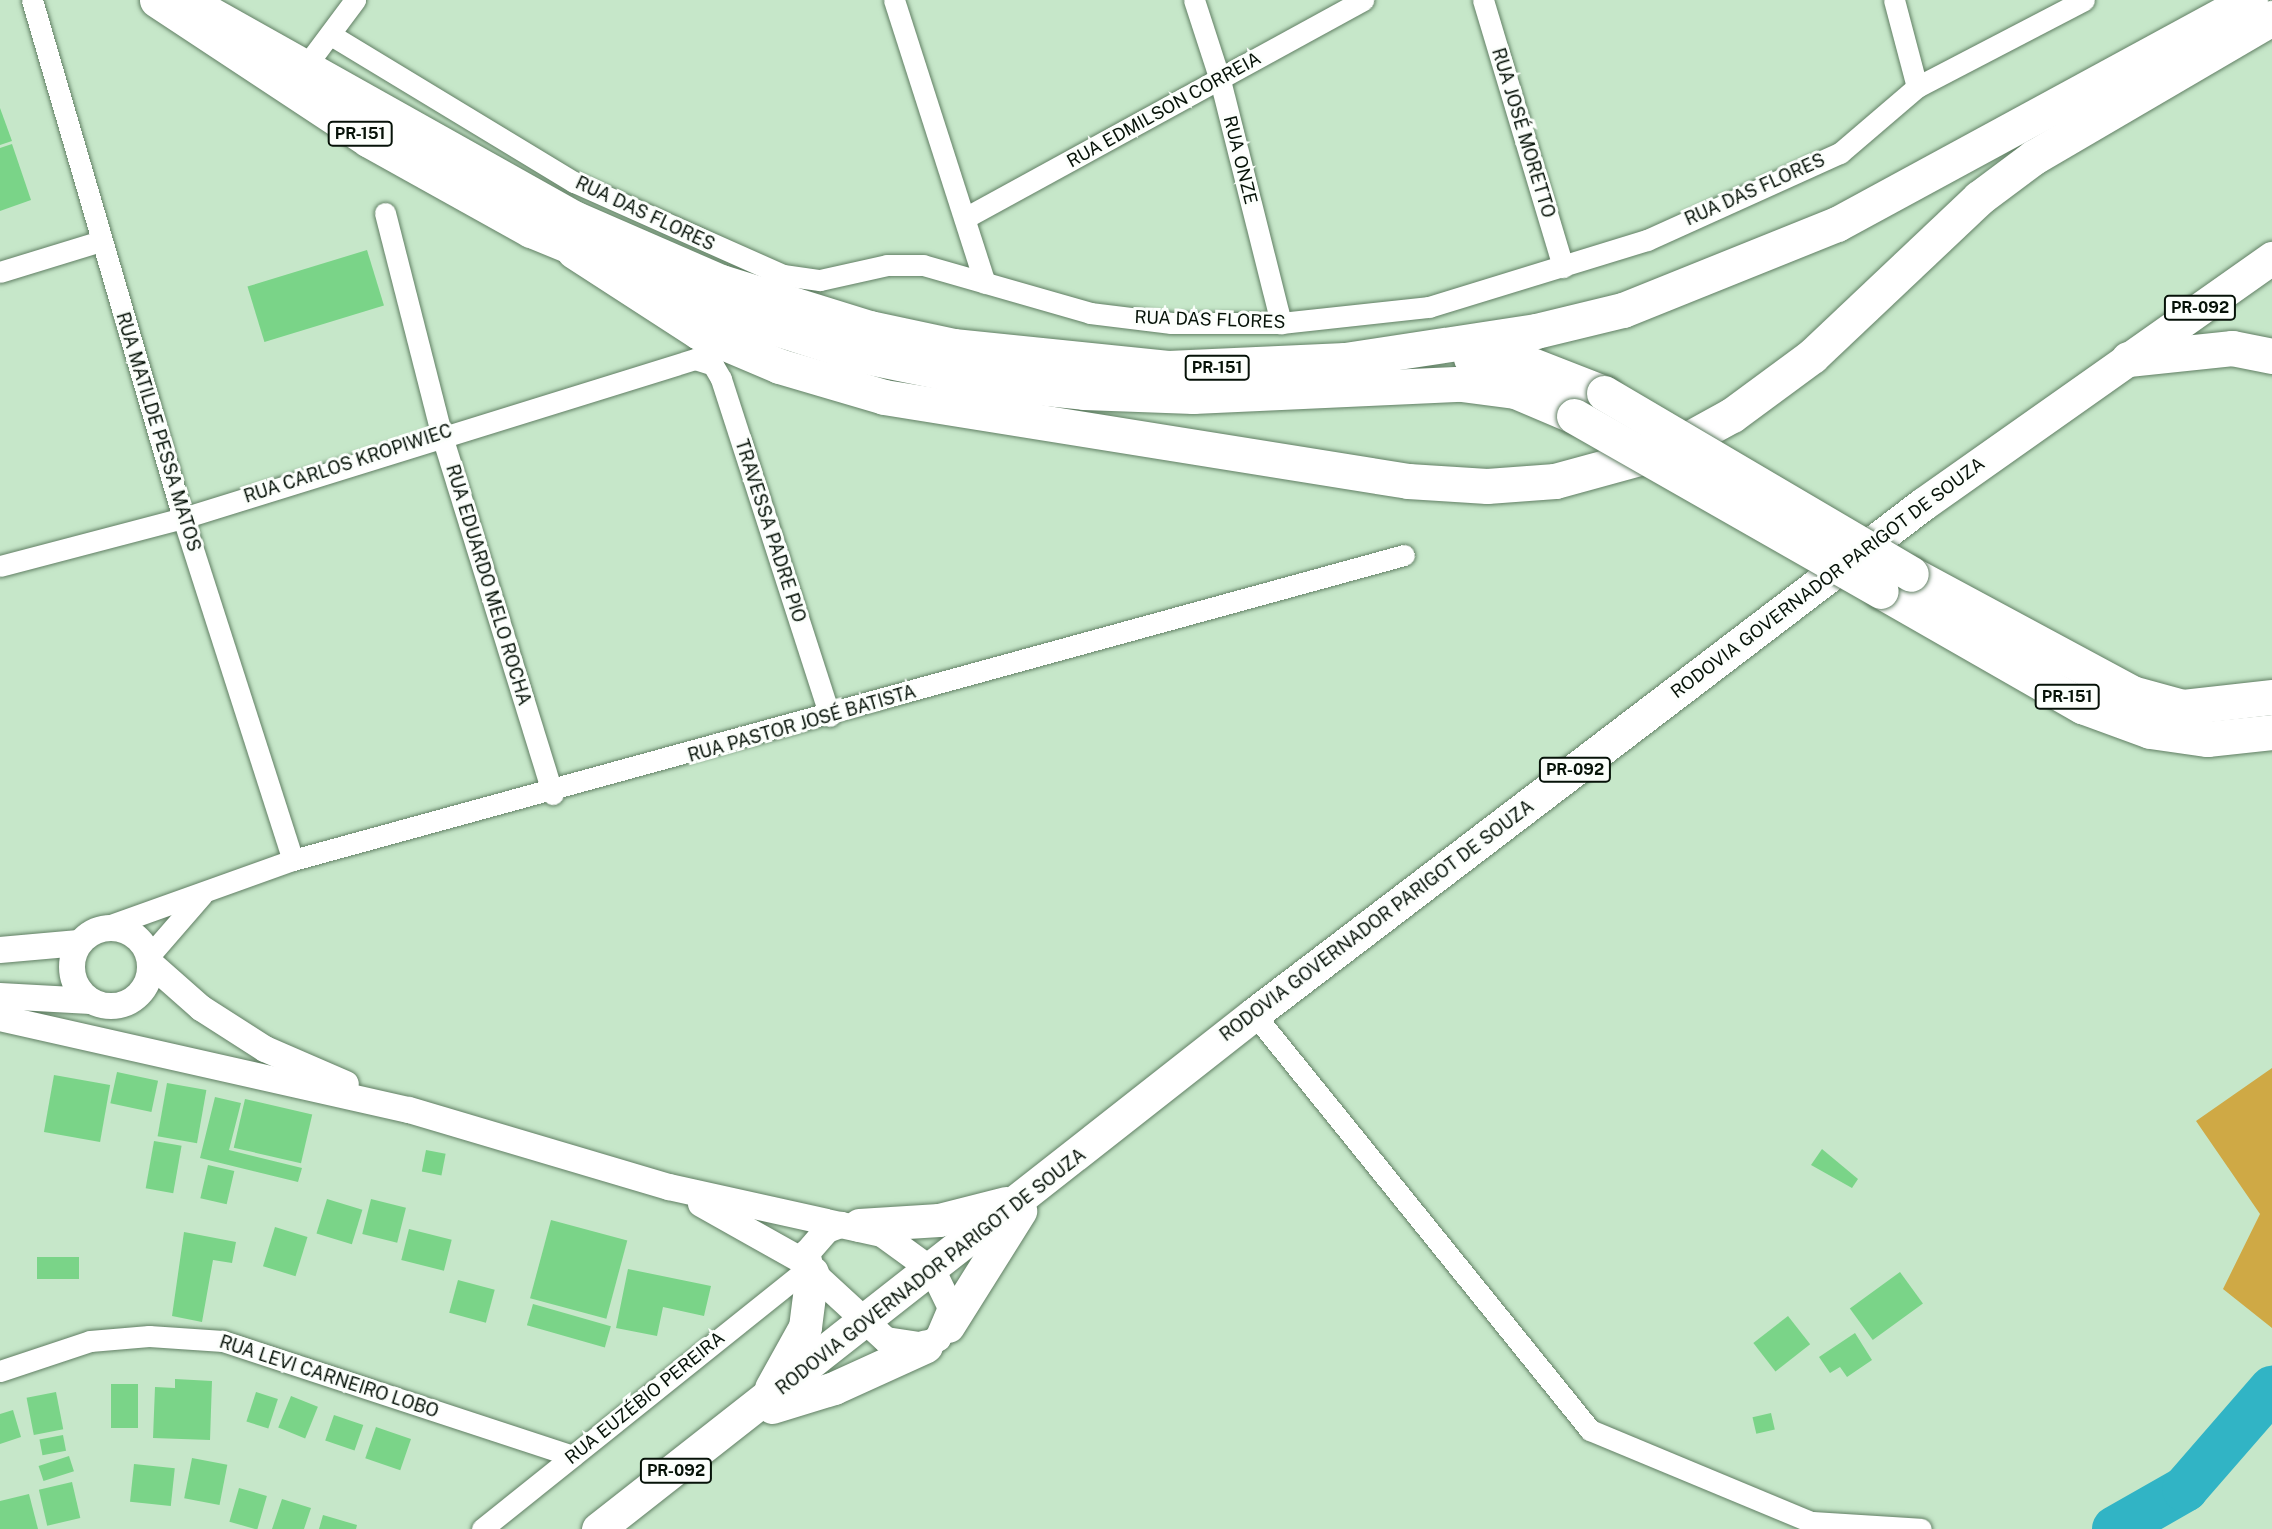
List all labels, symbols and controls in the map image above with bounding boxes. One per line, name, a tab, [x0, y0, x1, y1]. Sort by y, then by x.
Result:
street label: RUA JOSÉ MORETTO	[1487, 45, 1559, 221]
street label: RUA EDMILSON CORREIA	[1063, 48, 1265, 172]
street label: RUA ONZE	[1219, 114, 1261, 206]
road number: PR-151	[327, 122, 393, 146]
street label: RUA DAS FLORES	[1681, 149, 1829, 231]
street label: RUA DAS FLORES	[572, 172, 718, 256]
road number: PR-092	[2163, 296, 2237, 320]
street label: RUA DAS FLORES	[1134, 307, 1286, 333]
street label: RUA MATILDE PESSA MATOS	[111, 310, 205, 554]
road number: PR-151	[1184, 356, 1250, 380]
street label: RUA CARLOS KROPIWIEC	[241, 420, 455, 508]
street label: TRAVESSA PADRE PIO	[730, 437, 810, 625]
street label: RODOVIA GOVERNADOR PARIGOT DE SOUZA	[1667, 453, 1989, 703]
street label: RUA EDUARDO MELO ROCHA	[441, 462, 535, 708]
street label: RUA PASTOR JOSÉ BATISTA	[685, 681, 919, 767]
road number: PR-151	[2034, 684, 2100, 710]
road number: PR-092	[1538, 758, 1612, 782]
street label: RODOVIA GOVERNADOR PARIGOT DE SOUZA	[1216, 796, 1538, 1046]
street label: RODOVIA GOVERNADOR PARIGOT DE SOUZA	[772, 1144, 1090, 1400]
street label: RUA EUZÉBIO PEREIRA	[561, 1327, 729, 1469]
street label: RUA LEVI CARNEIRO LOBO	[217, 1331, 441, 1423]
road number: PR-092	[639, 1458, 713, 1484]

